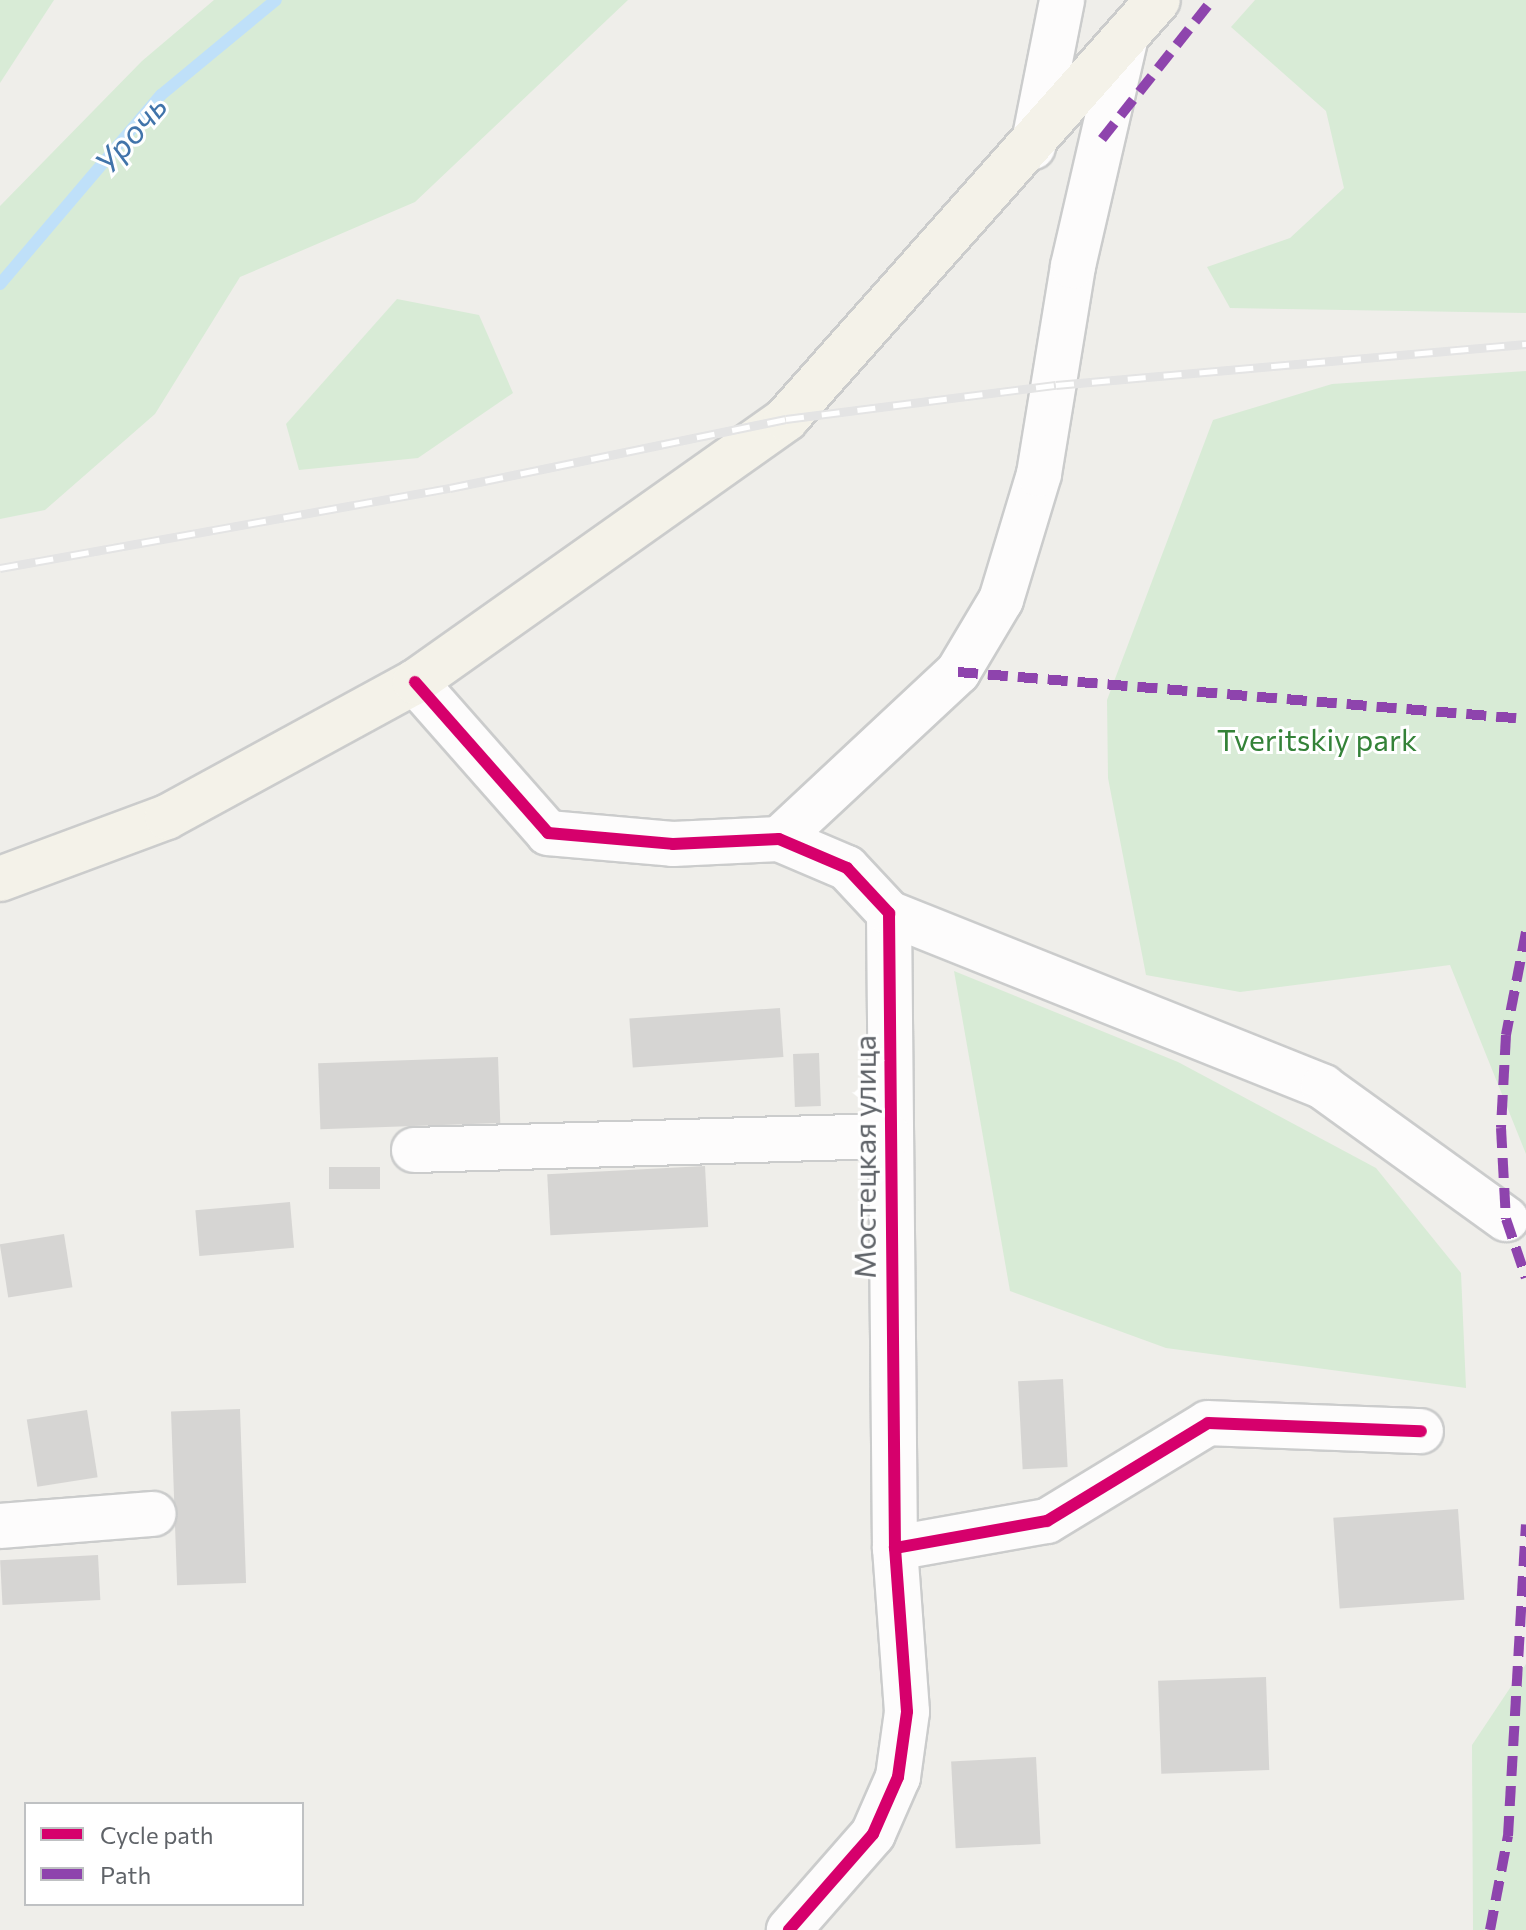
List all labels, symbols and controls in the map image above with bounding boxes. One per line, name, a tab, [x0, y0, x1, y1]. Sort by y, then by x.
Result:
water label: Урочь	[86, 87, 174, 181]
park label: Tveritskiy park	[1217, 721, 1417, 757]
street label: Мостецкая улица	[846, 1035, 882, 1279]
legend	[24, 1802, 304, 1906]
text: Cycle path	[100, 1820, 214, 1849]
text: Path	[100, 1860, 151, 1889]

